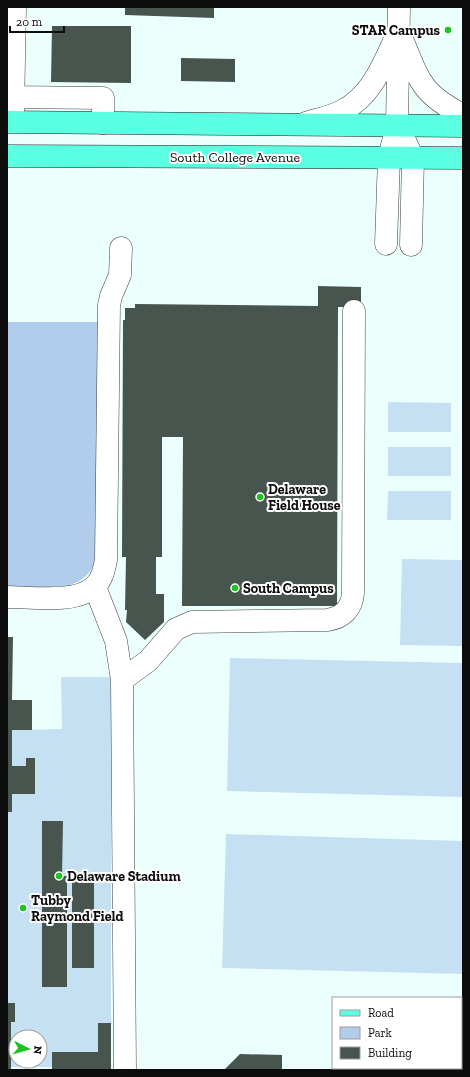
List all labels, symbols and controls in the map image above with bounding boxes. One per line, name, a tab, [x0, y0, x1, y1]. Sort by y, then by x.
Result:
scale bar	[10, 8, 64, 34]
text: 20 m	[16, 15, 43, 29]
place label: STAR Campus	[352, 22, 441, 39]
marker: STAR Campus	[443, 25, 453, 35]
street label: South College Avenue	[170, 149, 301, 166]
place label: Delaware Field House	[268, 481, 341, 514]
marker: Delaware Field House	[255, 492, 265, 502]
place label: South Campus	[243, 580, 334, 597]
marker: South Campus	[230, 583, 240, 593]
place label: Delaware Stadium	[67, 868, 181, 885]
marker: Delaware Stadium	[54, 871, 64, 881]
place label: Tubby Raymond Field	[31, 892, 124, 925]
marker: Tubby Raymond Field	[18, 903, 28, 913]
legend	[332, 997, 462, 1069]
text: Road	[368, 1006, 394, 1020]
text: Park	[368, 1026, 393, 1040]
north arrow	[8, 1029, 48, 1069]
text: N	[30, 1045, 44, 1055]
text: Building	[368, 1046, 412, 1060]

